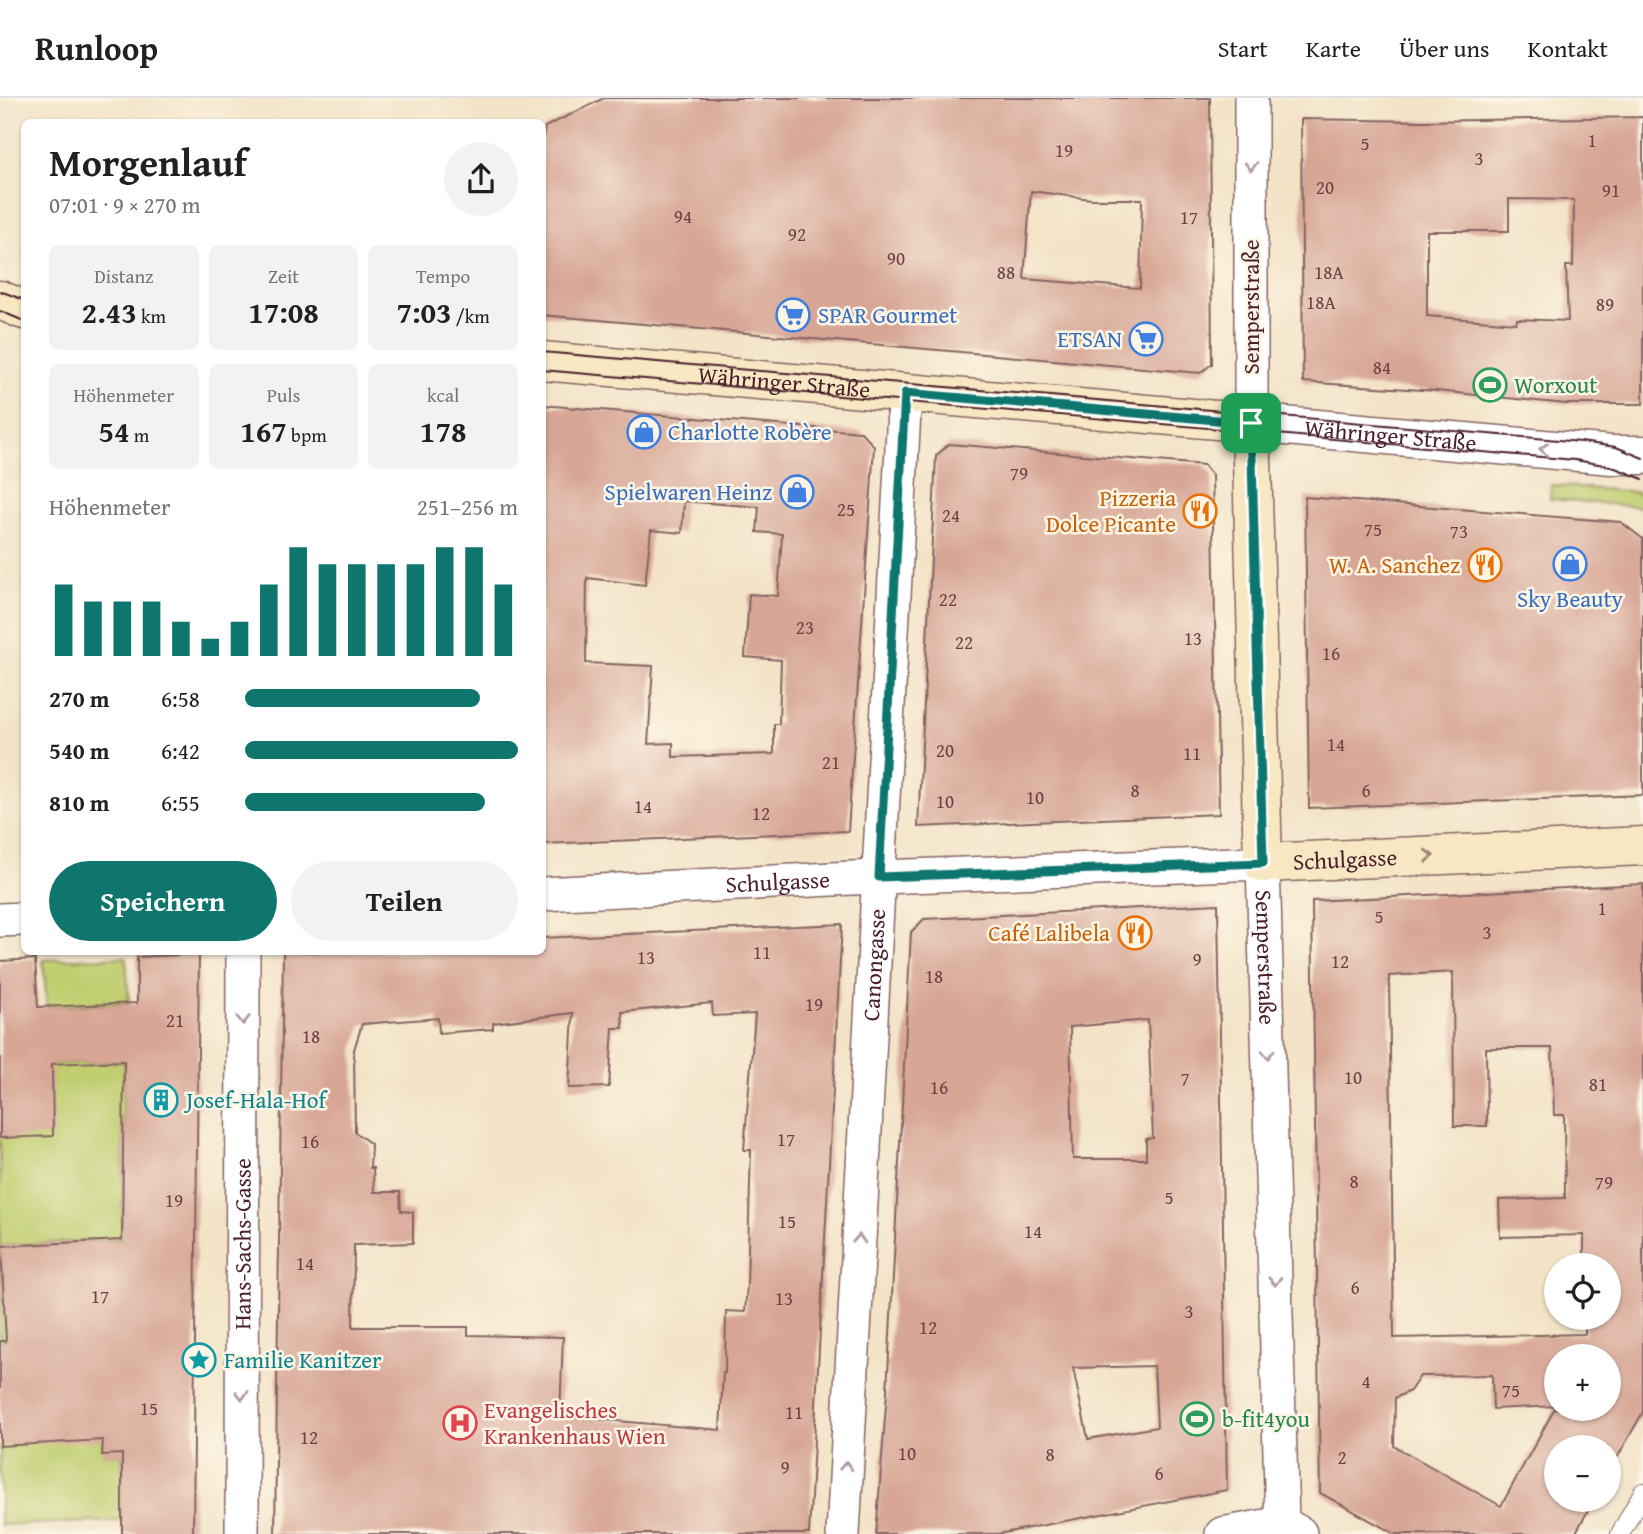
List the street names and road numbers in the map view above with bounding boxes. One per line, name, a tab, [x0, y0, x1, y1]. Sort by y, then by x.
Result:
street label: Semperstraße	[1234, 239, 1267, 375]
street label: Währinger Straße	[697, 358, 872, 406]
street label: Währinger Straße	[1303, 411, 1478, 459]
street label: Schulgasse	[1292, 840, 1398, 878]
street label: Schulgasse	[725, 862, 831, 901]
street label: Semperstraße	[1248, 889, 1285, 1025]
street label: Canongasse	[854, 908, 893, 1022]
street label: Hans-Sachs-Gasse	[225, 1158, 259, 1330]

